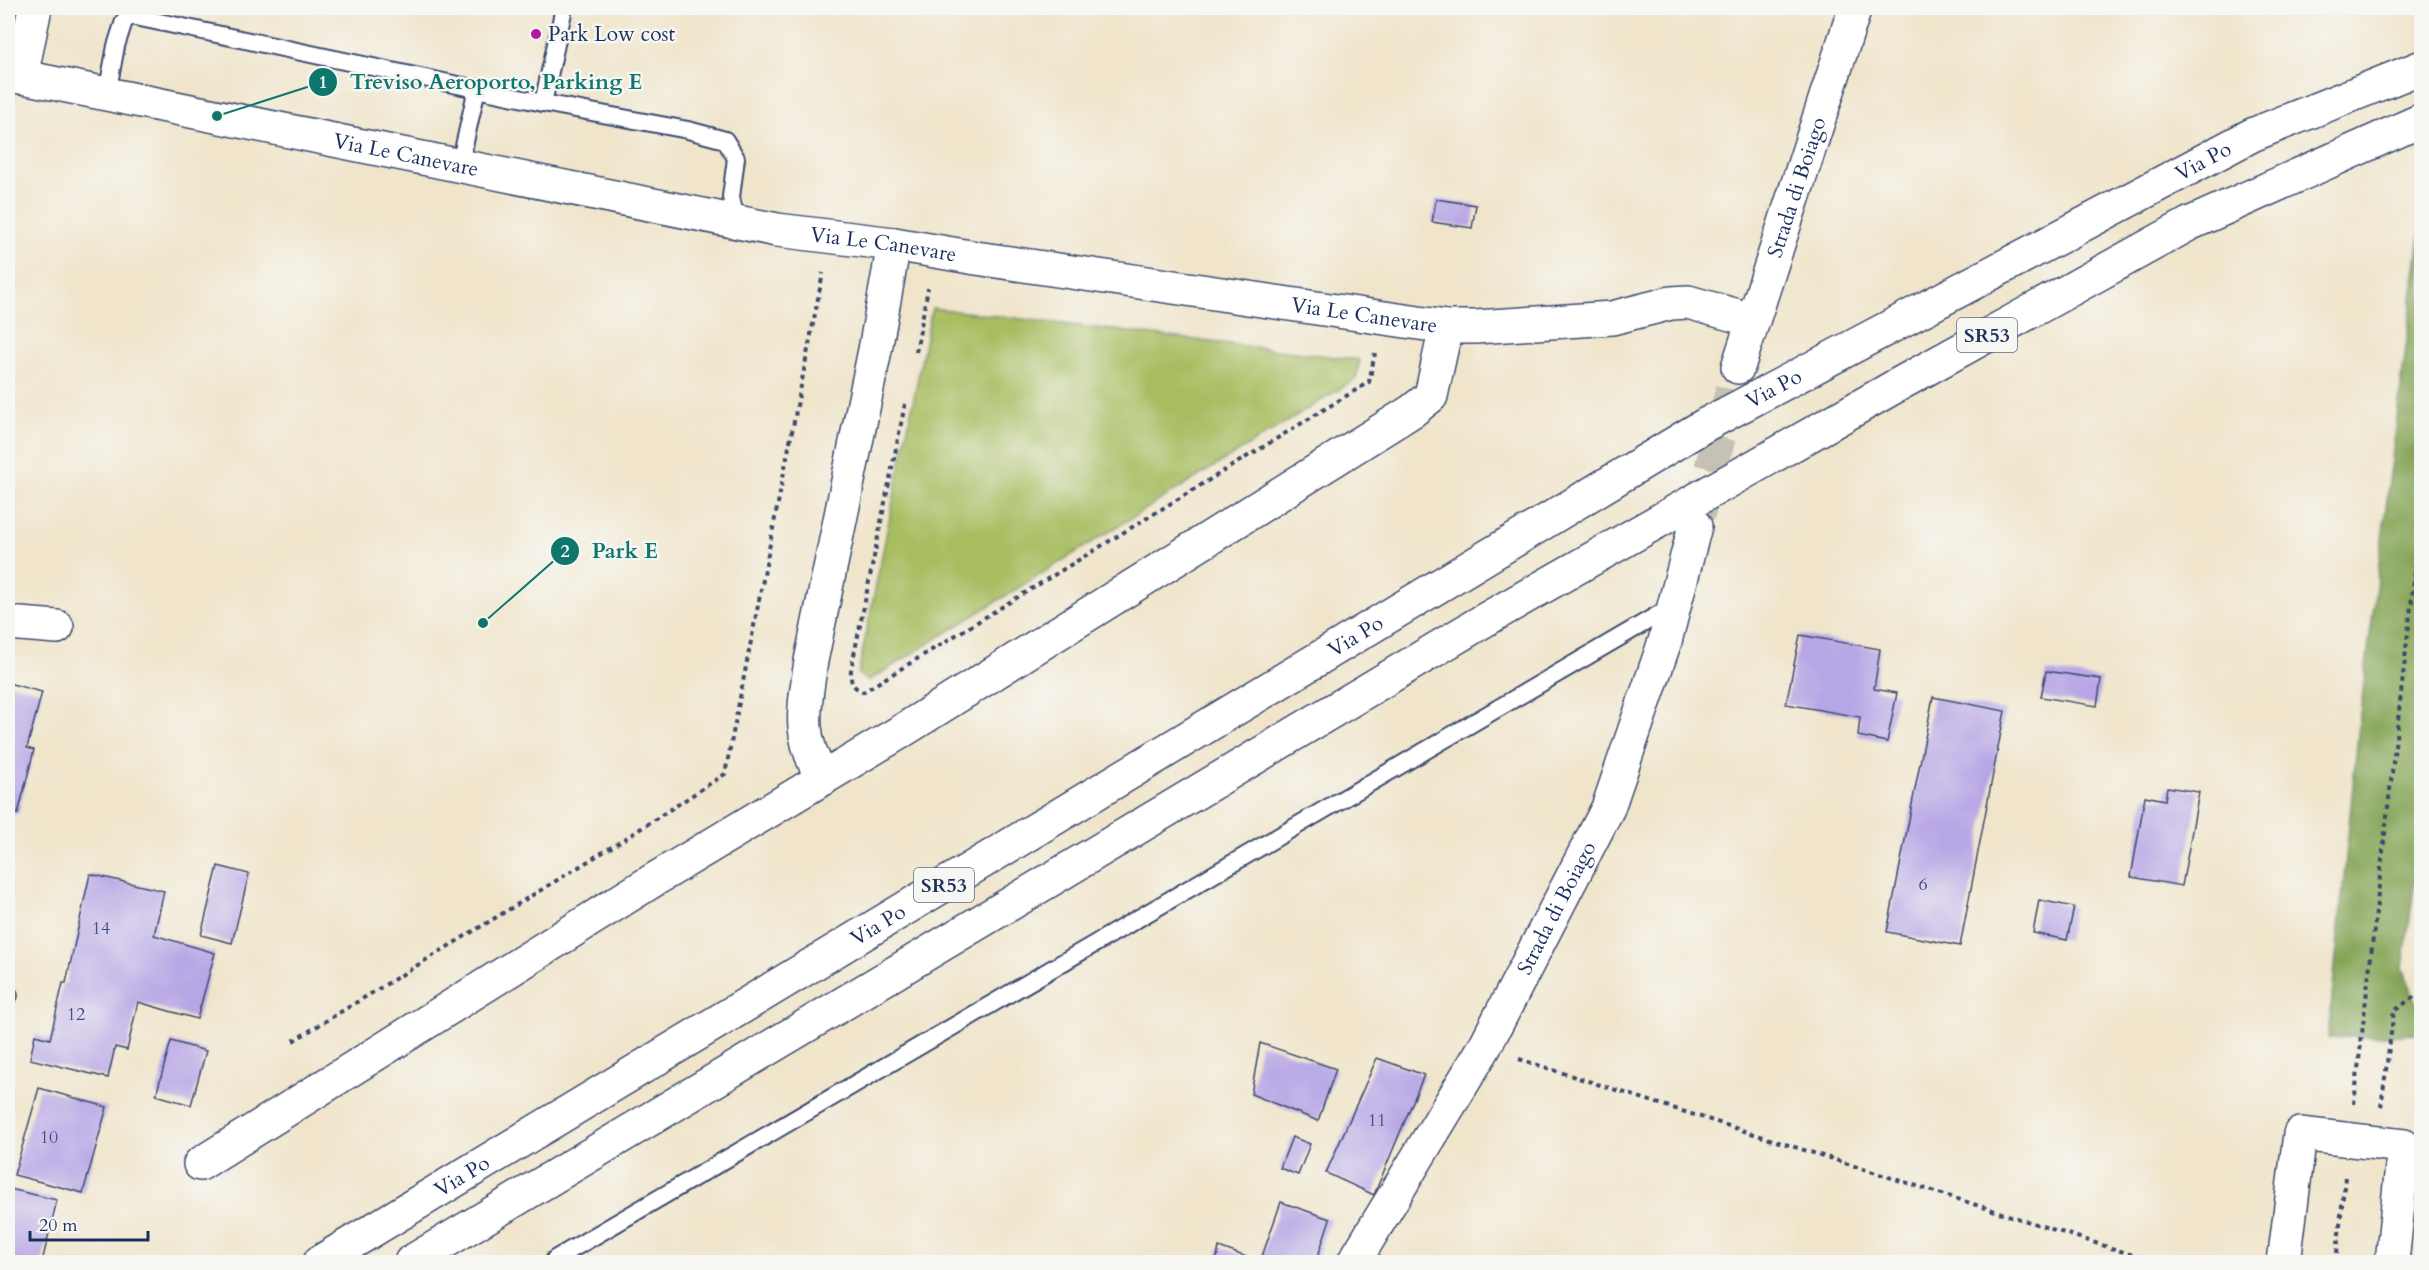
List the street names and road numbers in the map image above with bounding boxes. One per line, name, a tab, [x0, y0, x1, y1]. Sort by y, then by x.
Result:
street label: Strada di Boiago	[1760, 113, 1833, 261]
street label: Via Le Canevare	[331, 126, 481, 184]
street label: Via Po	[2170, 134, 2236, 188]
street label: Via Le Canevare	[809, 220, 959, 269]
street label: Via Le Canevare	[1289, 290, 1439, 340]
road number: SR53	[1957, 318, 2017, 352]
street label: Via Po	[1740, 362, 1807, 415]
street label: Via Po	[1322, 608, 1389, 664]
street label: Strada di Boiago	[1510, 836, 1603, 980]
road number: SR53	[914, 868, 974, 902]
street label: Via Po	[845, 897, 911, 953]
street label: Via Po	[429, 1148, 495, 1204]

